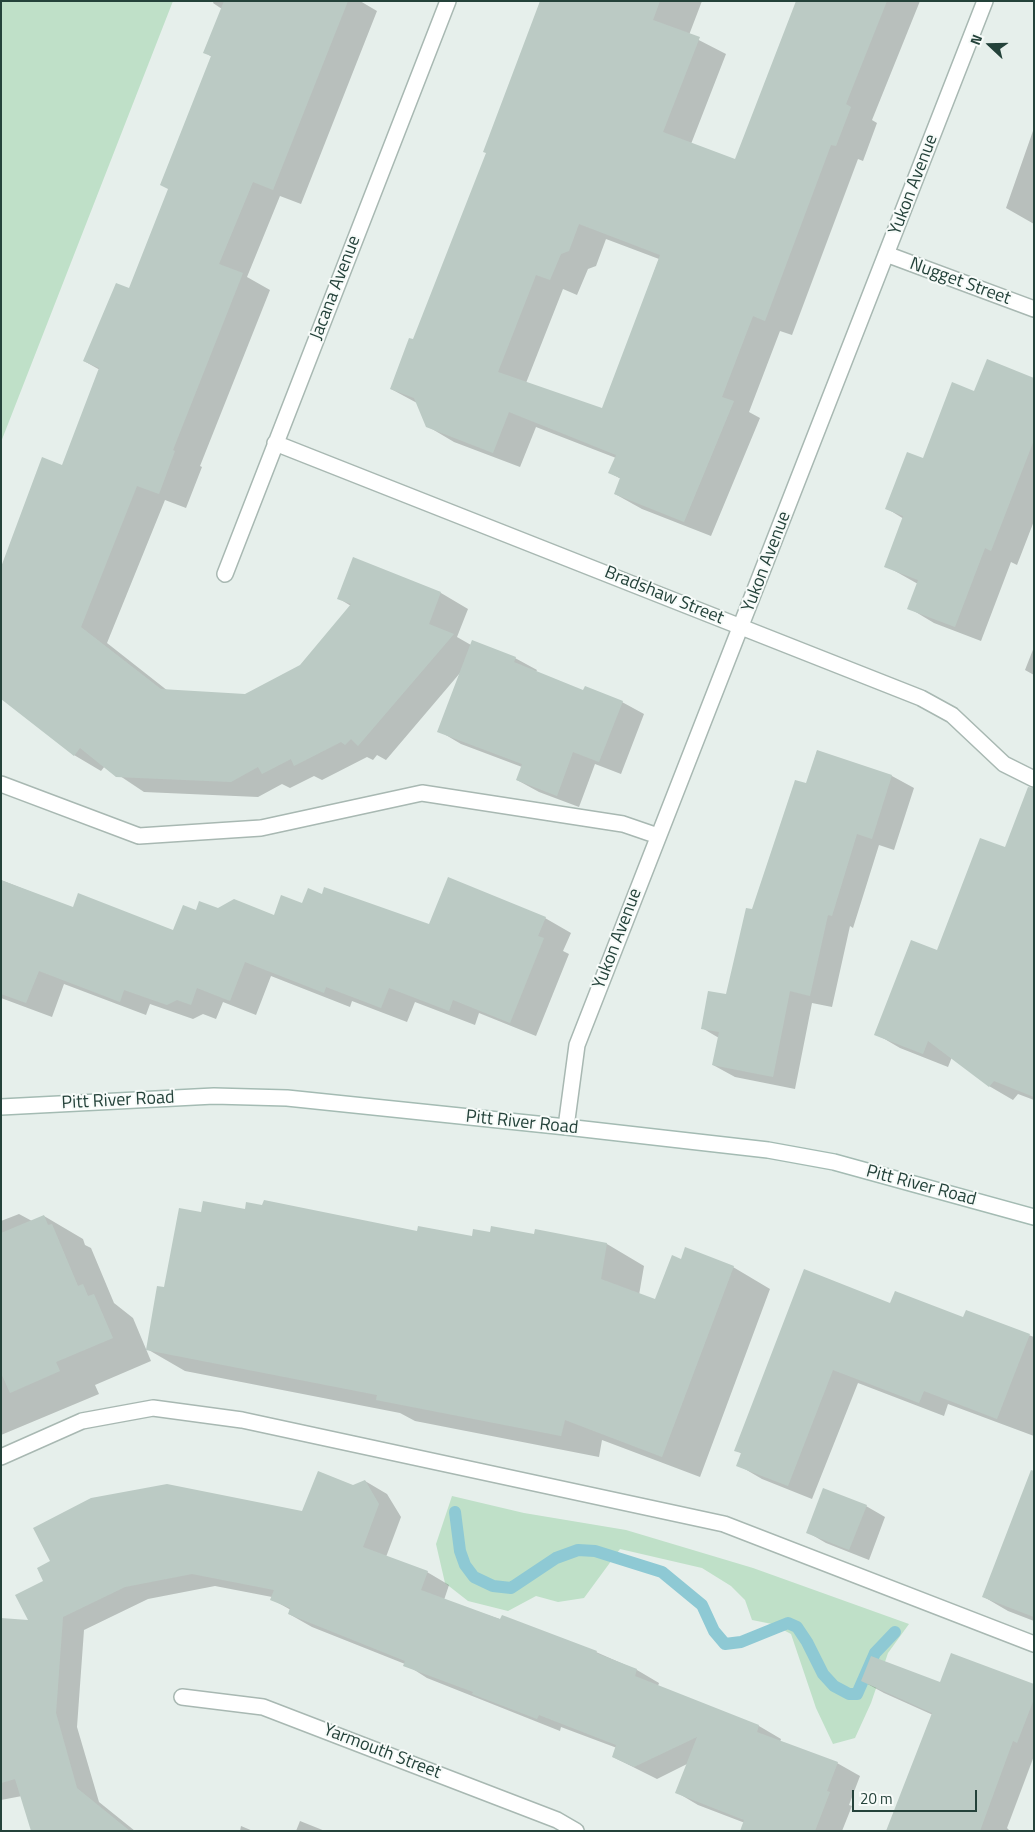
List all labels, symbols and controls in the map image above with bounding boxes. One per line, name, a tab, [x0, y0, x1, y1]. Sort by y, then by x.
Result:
north arrow	[965, 20, 1015, 70]
text: N	[964, 31, 987, 48]
street label: Yukon Avenue	[885, 132, 943, 238]
street label: Jacana Avenue	[306, 233, 366, 343]
street label: Nugget Street	[907, 254, 1013, 310]
street label: Yukon Avenue	[738, 509, 796, 615]
street label: Bradshaw Street	[601, 562, 727, 630]
street label: Yukon Avenue	[589, 886, 647, 992]
street label: Pitt River Road	[61, 1087, 175, 1115]
street label: Pitt River Road	[465, 1106, 579, 1140]
street label: Pitt River Road	[864, 1161, 978, 1211]
street label: Yarmouth Street	[320, 1720, 444, 1784]
scale bar	[855, 1780, 980, 1812]
text: 20 m	[860, 1787, 893, 1810]

